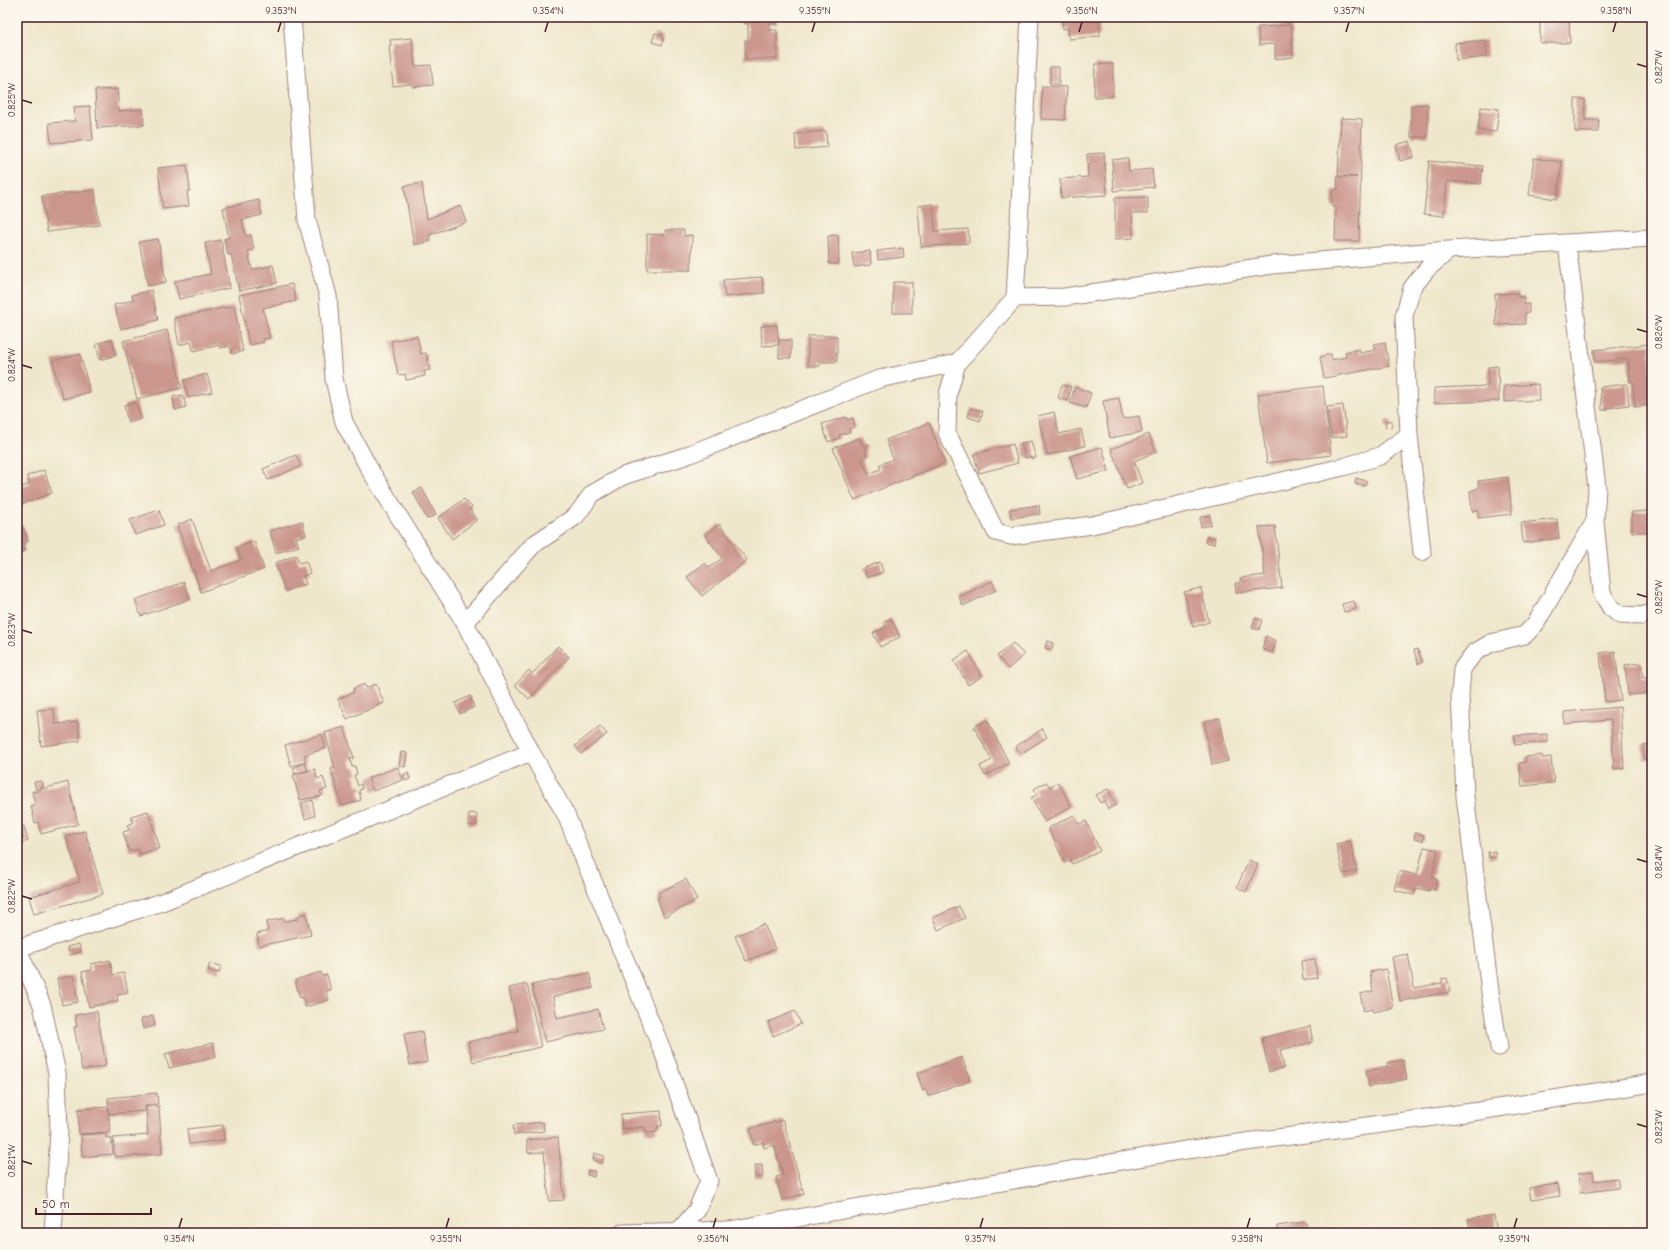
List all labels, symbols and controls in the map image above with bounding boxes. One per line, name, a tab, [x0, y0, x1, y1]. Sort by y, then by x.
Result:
text: 9.353°N	[265, 5, 297, 17]
text: 9.354°N	[532, 5, 564, 17]
text: 9.355°N	[799, 5, 831, 17]
text: 9.356°N	[1066, 5, 1098, 17]
text: 9.357°N	[1333, 5, 1365, 17]
text: 9.358°N	[1600, 5, 1632, 17]
text: 0.827°W	[1653, 50, 1665, 84]
text: 0.825°W	[6, 82, 18, 117]
text: 0.826°W	[1653, 314, 1665, 349]
text: 0.824°W	[6, 348, 18, 382]
text: 0.825°W	[1653, 579, 1665, 614]
text: 0.823°W	[6, 613, 18, 647]
text: 0.824°W	[1653, 845, 1665, 879]
text: 0.822°W	[6, 878, 18, 913]
text: 0.823°W	[1653, 1110, 1665, 1144]
text: 0.821°W	[6, 1144, 18, 1178]
scale bar	[36, 1190, 151, 1216]
text: 50 m	[42, 1197, 70, 1211]
text: 9.354°N	[163, 1233, 195, 1245]
text: 9.355°N	[430, 1233, 462, 1245]
text: 9.356°N	[697, 1233, 729, 1245]
text: 9.357°N	[964, 1233, 996, 1245]
text: 9.358°N	[1231, 1233, 1263, 1245]
text: 9.359°N	[1498, 1233, 1530, 1245]

